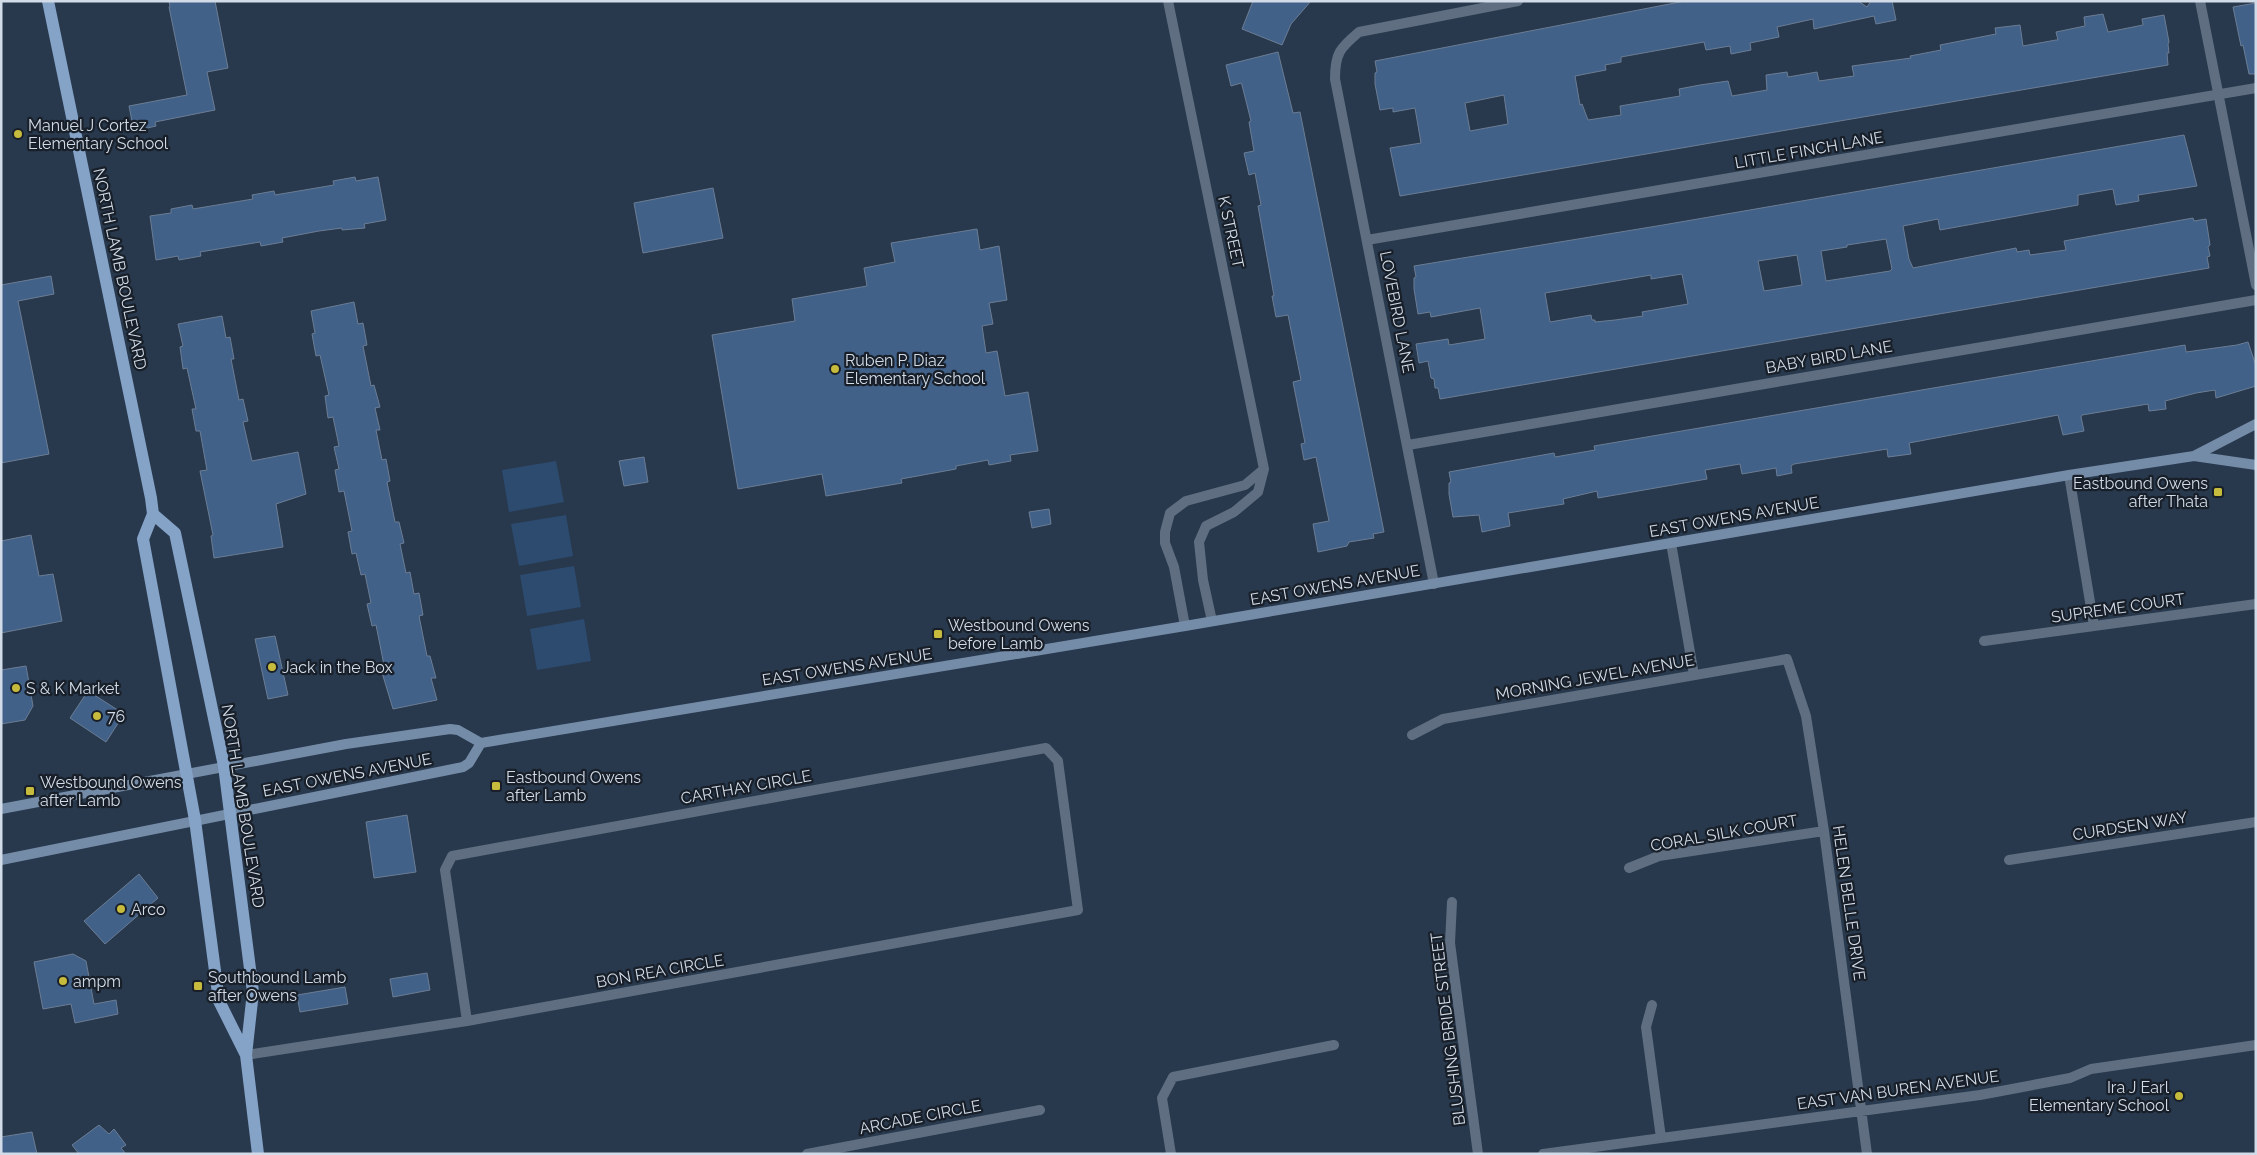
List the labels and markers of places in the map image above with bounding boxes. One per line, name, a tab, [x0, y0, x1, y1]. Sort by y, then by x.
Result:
place label: Manuel J Cortez Elementary School	[28, 116, 169, 153]
marker: Manuel J Cortez Elementary School	[12, 128, 24, 140]
place label: Ruben P. Diaz Elementary School	[845, 351, 986, 388]
marker: Ruben P. Diaz Elementary School	[829, 363, 841, 375]
place label: Eastbound Owens after Thata	[2073, 474, 2208, 511]
marker: Eastbound Owens after Thata	[2212, 486, 2224, 498]
place label: Westbound Owens before Lamb	[948, 616, 1090, 653]
marker: Westbound Owens before Lamb	[932, 628, 944, 640]
place label: Jack in the Box	[282, 658, 393, 677]
marker: Jack in the Box	[266, 661, 278, 673]
place label: S & K Market	[26, 679, 120, 698]
marker: S & K Market	[10, 682, 22, 694]
place label: 76	[107, 707, 125, 726]
marker: 76	[91, 710, 103, 722]
place label: Eastbound Owens after Lamb	[506, 768, 641, 805]
place label: Westbound Owens after Lamb	[40, 773, 182, 810]
marker: Eastbound Owens after Lamb	[490, 780, 502, 792]
marker: Westbound Owens after Lamb	[24, 785, 36, 797]
place label: Arco	[131, 900, 165, 919]
marker: Arco	[115, 903, 127, 915]
place label: Southbound Lamb after Owens	[208, 968, 346, 1005]
place label: ampm	[73, 972, 121, 991]
marker: ampm	[57, 975, 69, 987]
marker: Southbound Lamb after Owens	[192, 980, 204, 992]
place label: Ira J Earl Elementary School	[2029, 1078, 2170, 1115]
marker: Ira J Earl Elementary School	[2173, 1090, 2185, 1102]

